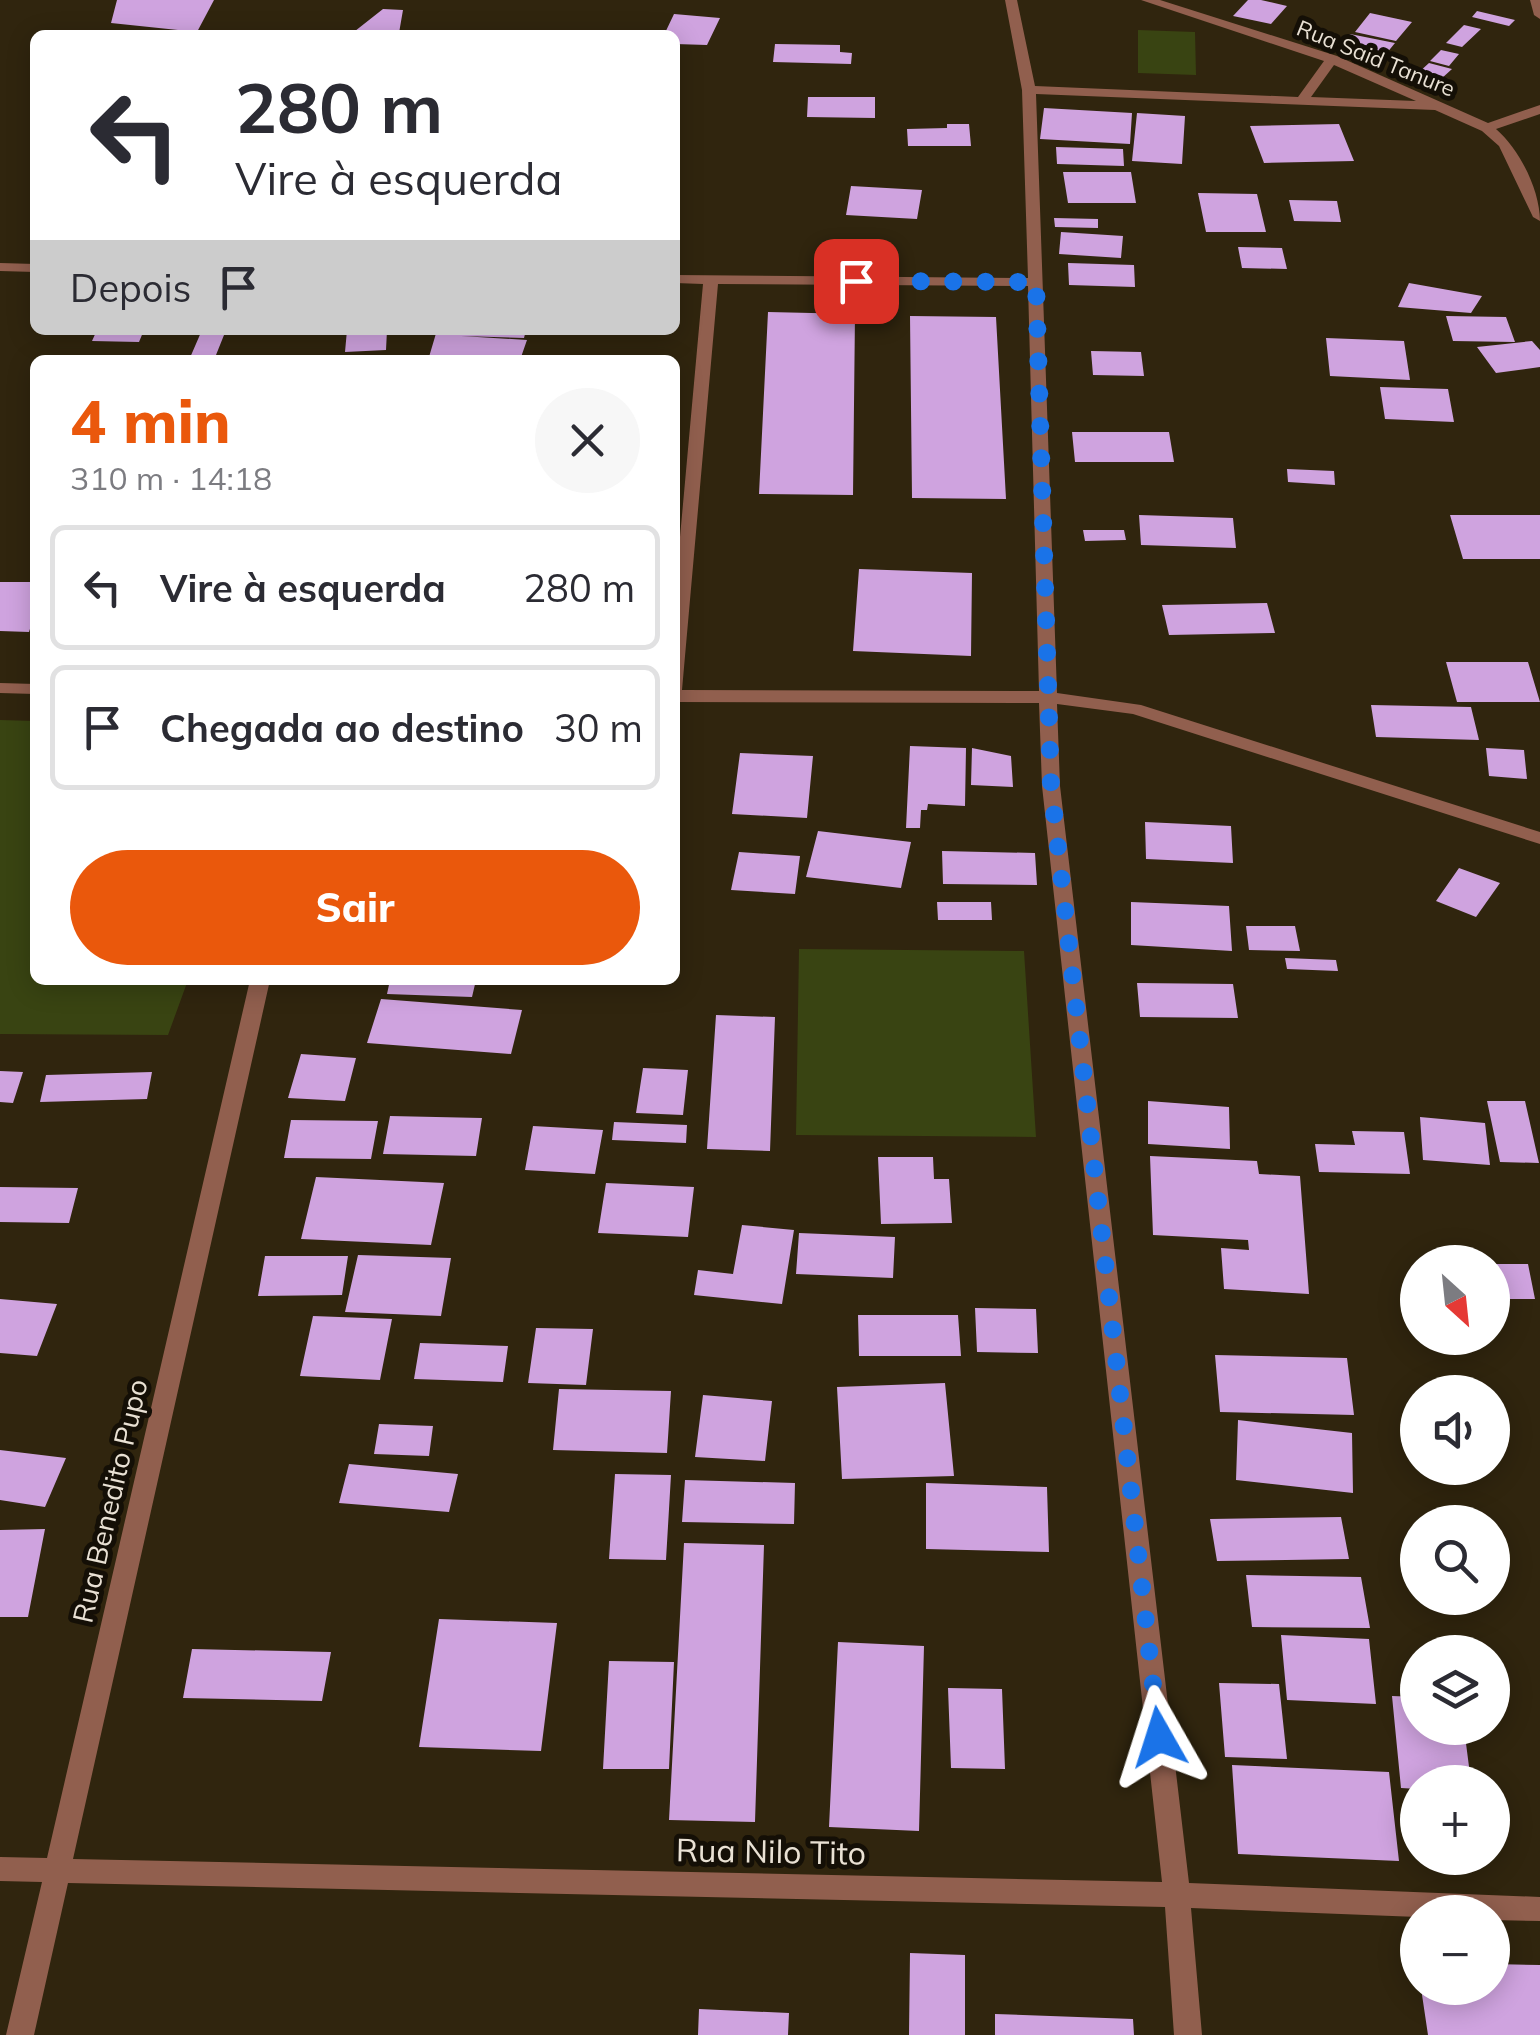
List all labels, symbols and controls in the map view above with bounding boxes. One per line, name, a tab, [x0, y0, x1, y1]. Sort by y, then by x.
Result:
street label: Rua Said Tanure	[1293, 14, 1459, 102]
text: 280 m	[235, 63, 443, 151]
icon: left	[70, 70, 200, 200]
text: Vire à esquerda	[235, 150, 562, 206]
pin	[814, 239, 899, 324]
icon: arrive	[829, 254, 884, 309]
icon: arrive	[211, 260, 266, 315]
text: Depois	[70, 264, 191, 312]
text: 4 min	[70, 383, 231, 458]
button: close	[535, 388, 640, 493]
text: 310 m · 14:18	[70, 458, 272, 498]
icon: left	[75, 560, 130, 615]
text: Vire à esquerda	[160, 564, 446, 612]
text: 280 m	[523, 564, 635, 612]
icon: arrive	[75, 700, 130, 755]
text: Chegada ao destino	[160, 704, 524, 752]
text: 30 m	[554, 704, 643, 752]
button: Sair	[70, 850, 640, 965]
north arrow	[1400, 1245, 1510, 1355]
map controls	[1400, 1245, 1510, 2005]
button: sound	[1400, 1375, 1510, 1485]
street label: Rua Benedito Pupo	[64, 1376, 155, 1626]
button: search	[1400, 1505, 1510, 1615]
button: layers	[1400, 1635, 1510, 1745]
position arrow	[1107, 1685, 1211, 1789]
button: +	[1400, 1765, 1510, 1875]
street label: Rua Nilo Tito	[676, 1829, 866, 1873]
button: −	[1400, 1895, 1510, 2005]

